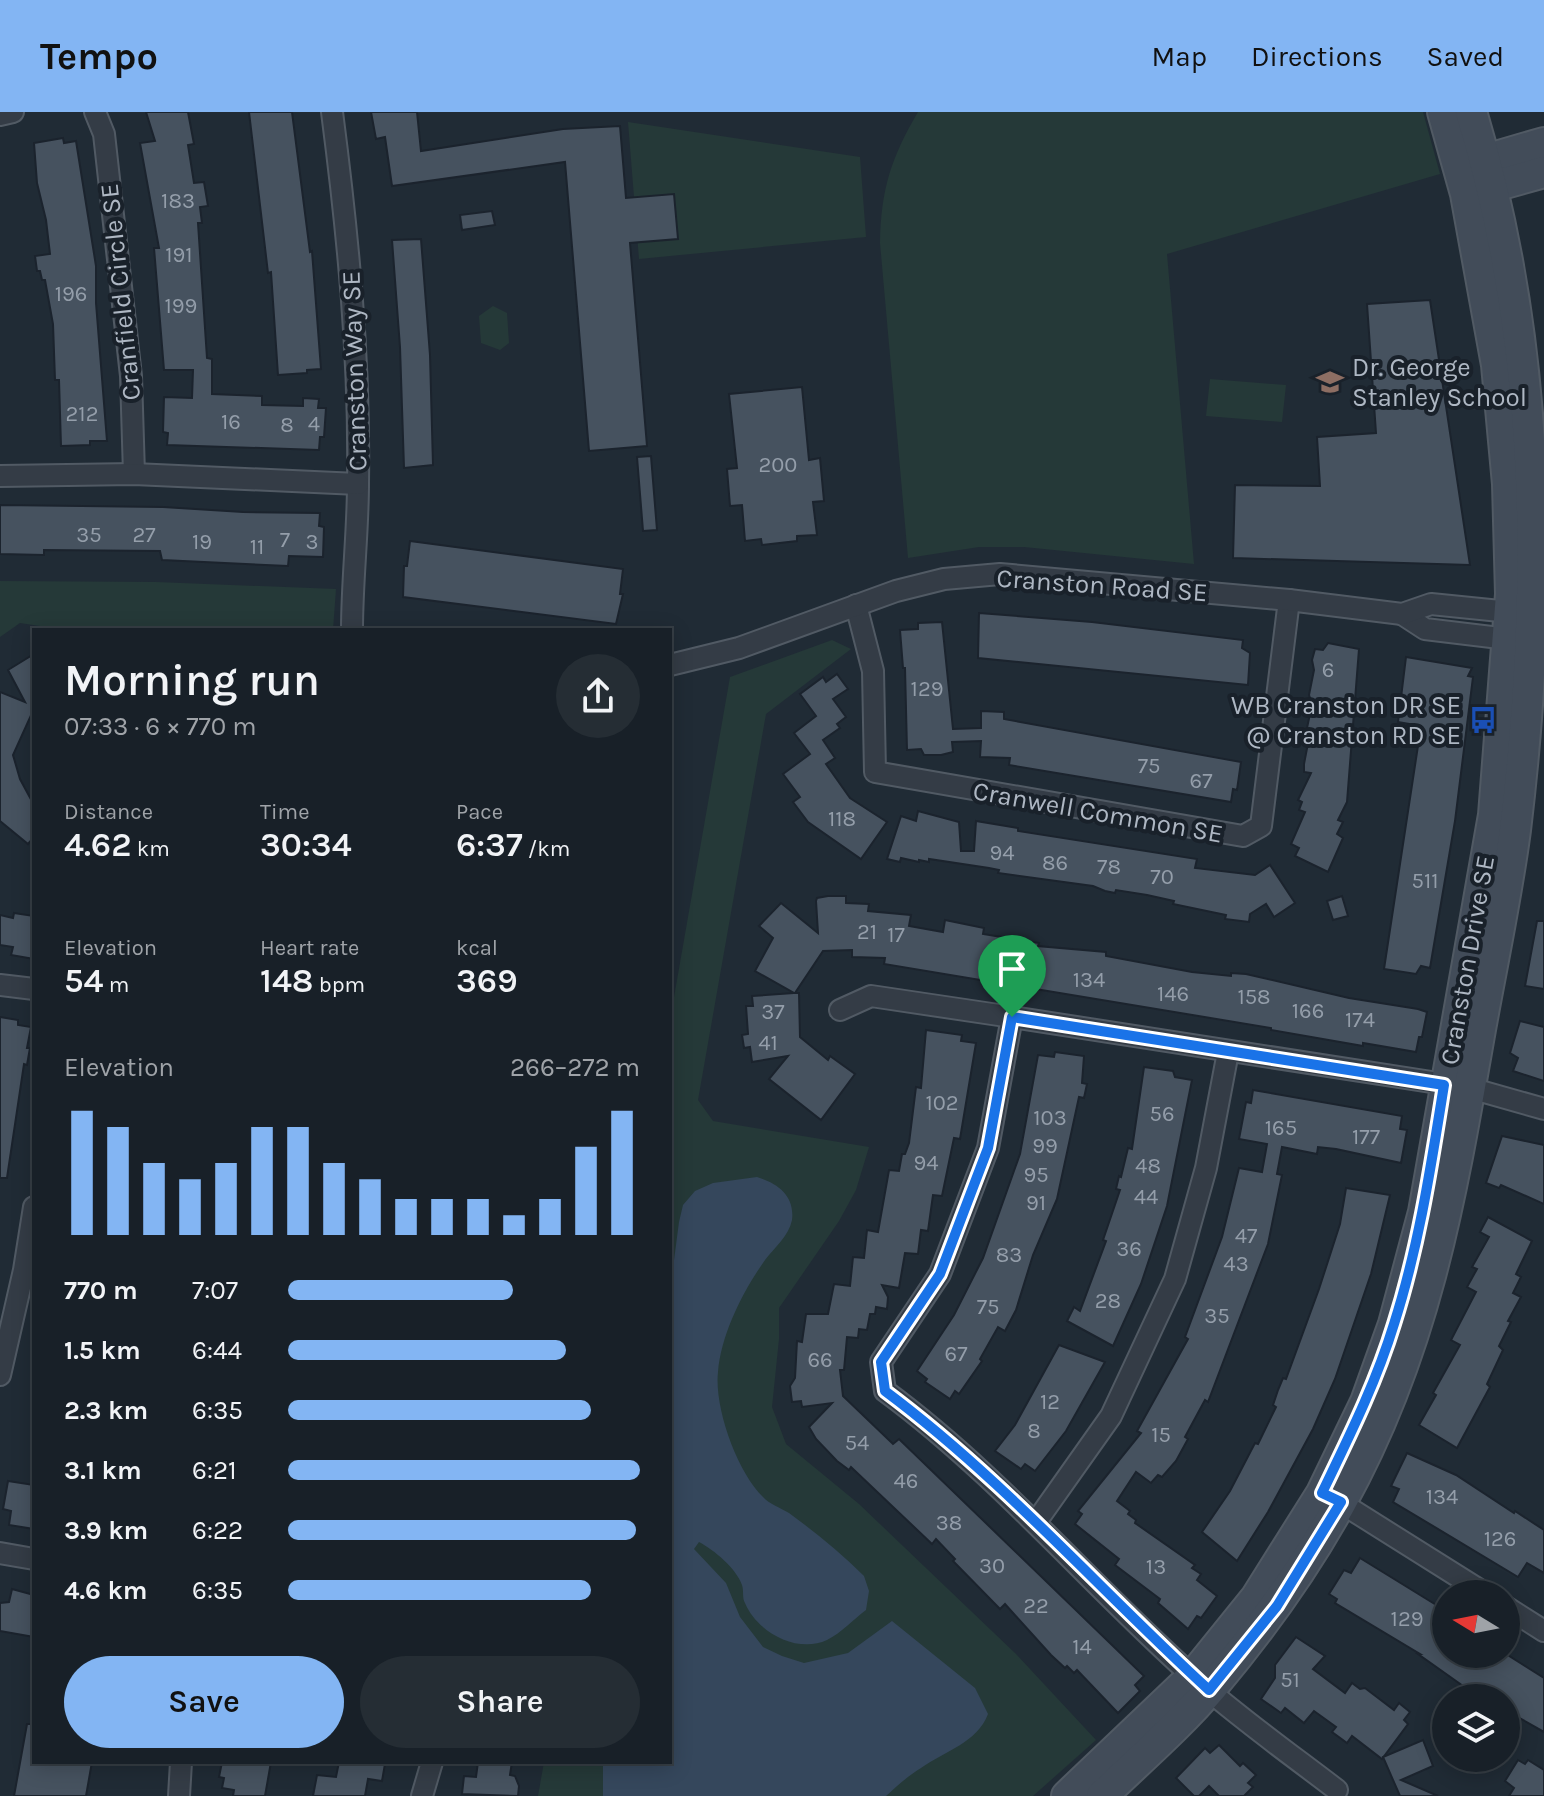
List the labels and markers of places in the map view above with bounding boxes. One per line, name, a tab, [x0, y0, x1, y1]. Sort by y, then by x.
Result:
place label: Dr. George Stanley School	[1352, 352, 1527, 413]
school or university icon: Dr. George Stanley School	[1315, 367, 1345, 397]
place label: WB Cranston DR SE @ Cranston RD SE	[1231, 690, 1461, 751]
bus stop icon: WB Cranston DR SE @ Cranston RD SE	[1468, 705, 1498, 735]
pin	[978, 935, 1046, 1017]

